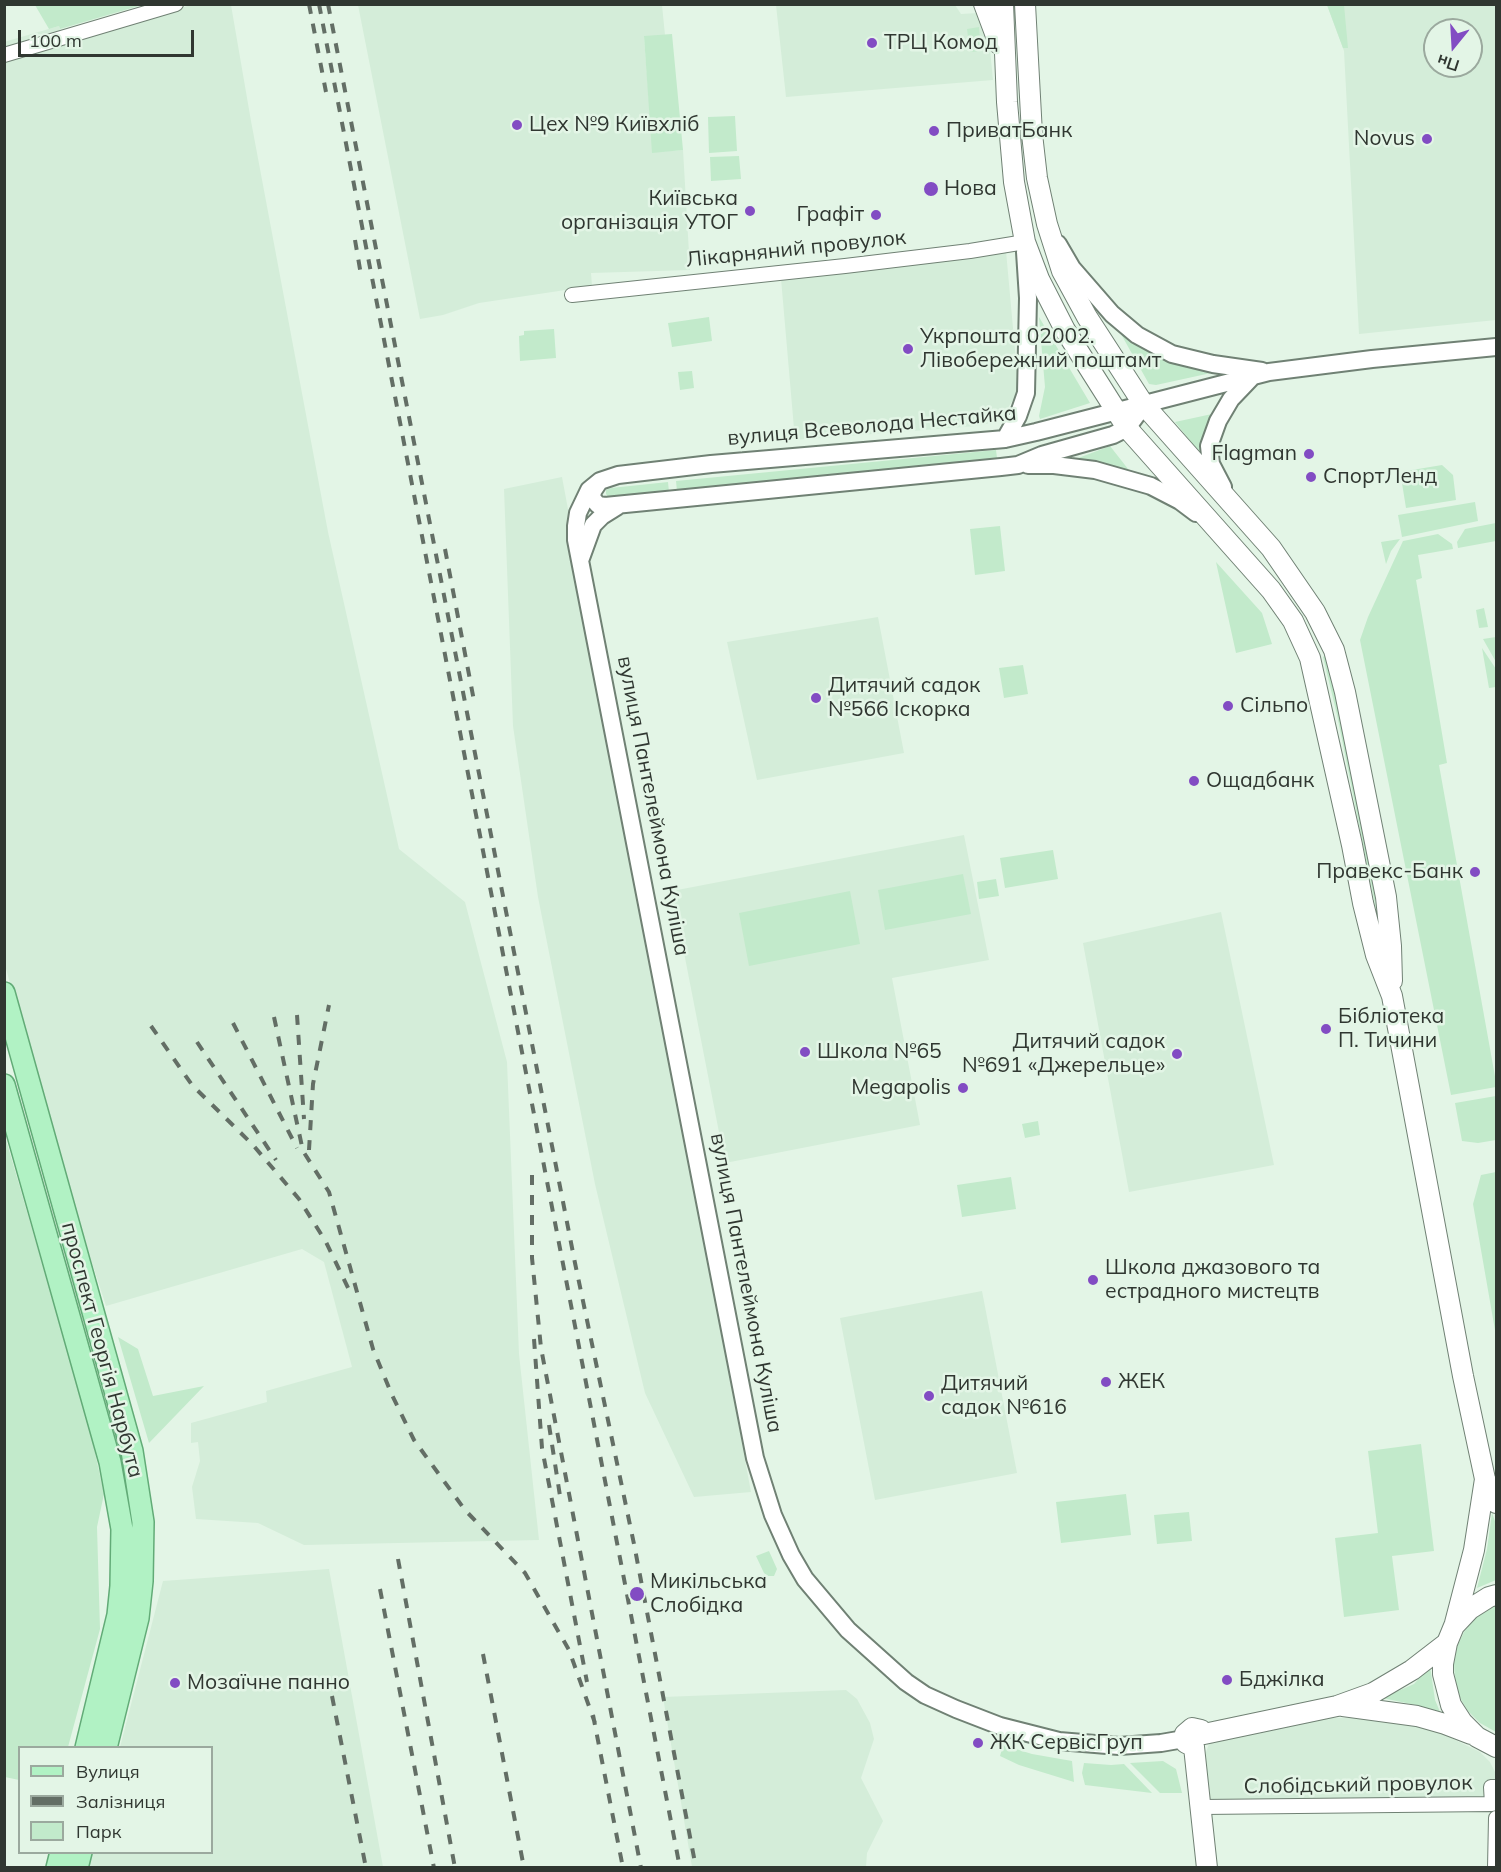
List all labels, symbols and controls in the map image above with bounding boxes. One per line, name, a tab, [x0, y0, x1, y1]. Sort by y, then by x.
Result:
scale bar	[21, 18, 196, 56]
north arrow	[1423, 18, 1483, 78]
text: 100 m	[29, 29, 82, 52]
place label: ТРЦ Комод	[884, 30, 998, 56]
marker: ТРЦ Комод	[865, 36, 879, 50]
text: Пн	[1434, 50, 1462, 76]
place label: Цех №9 Київхліб	[529, 112, 699, 138]
marker: Цех №9 Київхліб	[510, 118, 524, 132]
place label: ПриватБанк	[946, 118, 1072, 144]
marker: ПриватБанк	[927, 124, 941, 138]
place label: Novus	[1354, 126, 1415, 152]
marker: Novus	[1420, 132, 1434, 146]
place label: Нова	[944, 176, 997, 202]
marker: Нова	[922, 180, 940, 198]
place label: Київська організація УТОГ	[561, 186, 738, 236]
place label: Графіт	[796, 202, 864, 228]
marker: Київська організація УТОГ	[743, 204, 757, 218]
marker: Графіт	[869, 208, 883, 222]
street label: Лікарняний провулок	[685, 225, 907, 273]
place label: Укрпошта 02002. Лівобережний поштамт	[920, 324, 1161, 374]
marker: Укрпошта 02002. Лівобережний поштамт	[901, 342, 915, 356]
street label: вулиця Всеволода Нестайка	[726, 401, 1018, 451]
place label: Flagman	[1212, 441, 1297, 467]
marker: Flagman	[1302, 447, 1316, 461]
place label: СпортЛенд	[1323, 464, 1437, 490]
marker: СпортЛенд	[1304, 470, 1318, 484]
street label: вулиця Пантелеймона Куліша	[612, 654, 694, 958]
place label: Дитячий садок №566 Іскорка	[828, 673, 980, 723]
marker: Дитячий садок №566 Іскорка	[809, 691, 823, 705]
place label: Сільпо	[1240, 693, 1308, 719]
marker: Сільпо	[1221, 699, 1235, 713]
place label: Ощадбанк	[1206, 768, 1314, 794]
marker: Ощадбанк	[1187, 774, 1201, 788]
place label: Правекс-Банк	[1316, 859, 1463, 885]
marker: Правекс-Банк	[1468, 865, 1482, 879]
place label: Бібліотека П. Тичини	[1338, 1004, 1444, 1054]
marker: Бібліотека П. Тичини	[1319, 1022, 1333, 1036]
place label: Дитячий садок №691 «Джерельце»	[962, 1029, 1165, 1079]
place label: Школа №65	[817, 1039, 942, 1065]
marker: Школа №65	[798, 1045, 812, 1059]
marker: Дитячий садок №691 «Джерельце»	[1170, 1047, 1184, 1061]
place label: Megapolis	[851, 1075, 951, 1101]
marker: Megapolis	[956, 1081, 970, 1095]
street label: вулиця Пантелеймона Куліша	[705, 1131, 787, 1435]
street label: проспект Георгія Нарбута	[56, 1219, 148, 1481]
place label: Школа джазового та естрадного мистецтв	[1105, 1255, 1320, 1305]
marker: Школа джазового та естрадного мистецтв	[1086, 1273, 1100, 1287]
place label: ЖЕК	[1118, 1369, 1165, 1395]
place label: Дитячий садок №616	[941, 1371, 1067, 1421]
marker: ЖЕК	[1099, 1375, 1113, 1389]
marker: Дитячий садок №616	[922, 1389, 936, 1403]
place label: Микільська Слобідка	[650, 1569, 767, 1619]
marker: Микільська Слобідка	[628, 1585, 646, 1603]
place label: Бджілка	[1239, 1667, 1325, 1693]
place label: Мозаїчне панно	[187, 1670, 350, 1696]
marker: Бджілка	[1220, 1673, 1234, 1687]
marker: Мозаїчне панно	[168, 1676, 182, 1690]
place label: ЖК СервісГруп	[990, 1730, 1143, 1756]
marker: ЖК СервісГруп	[971, 1736, 985, 1750]
legend	[18, 1746, 213, 1854]
text: Вулиця	[76, 1760, 140, 1783]
street label: Слобідський провулок	[1243, 1770, 1473, 1800]
text: Залізниця	[76, 1790, 165, 1813]
text: Парк	[76, 1820, 121, 1843]

